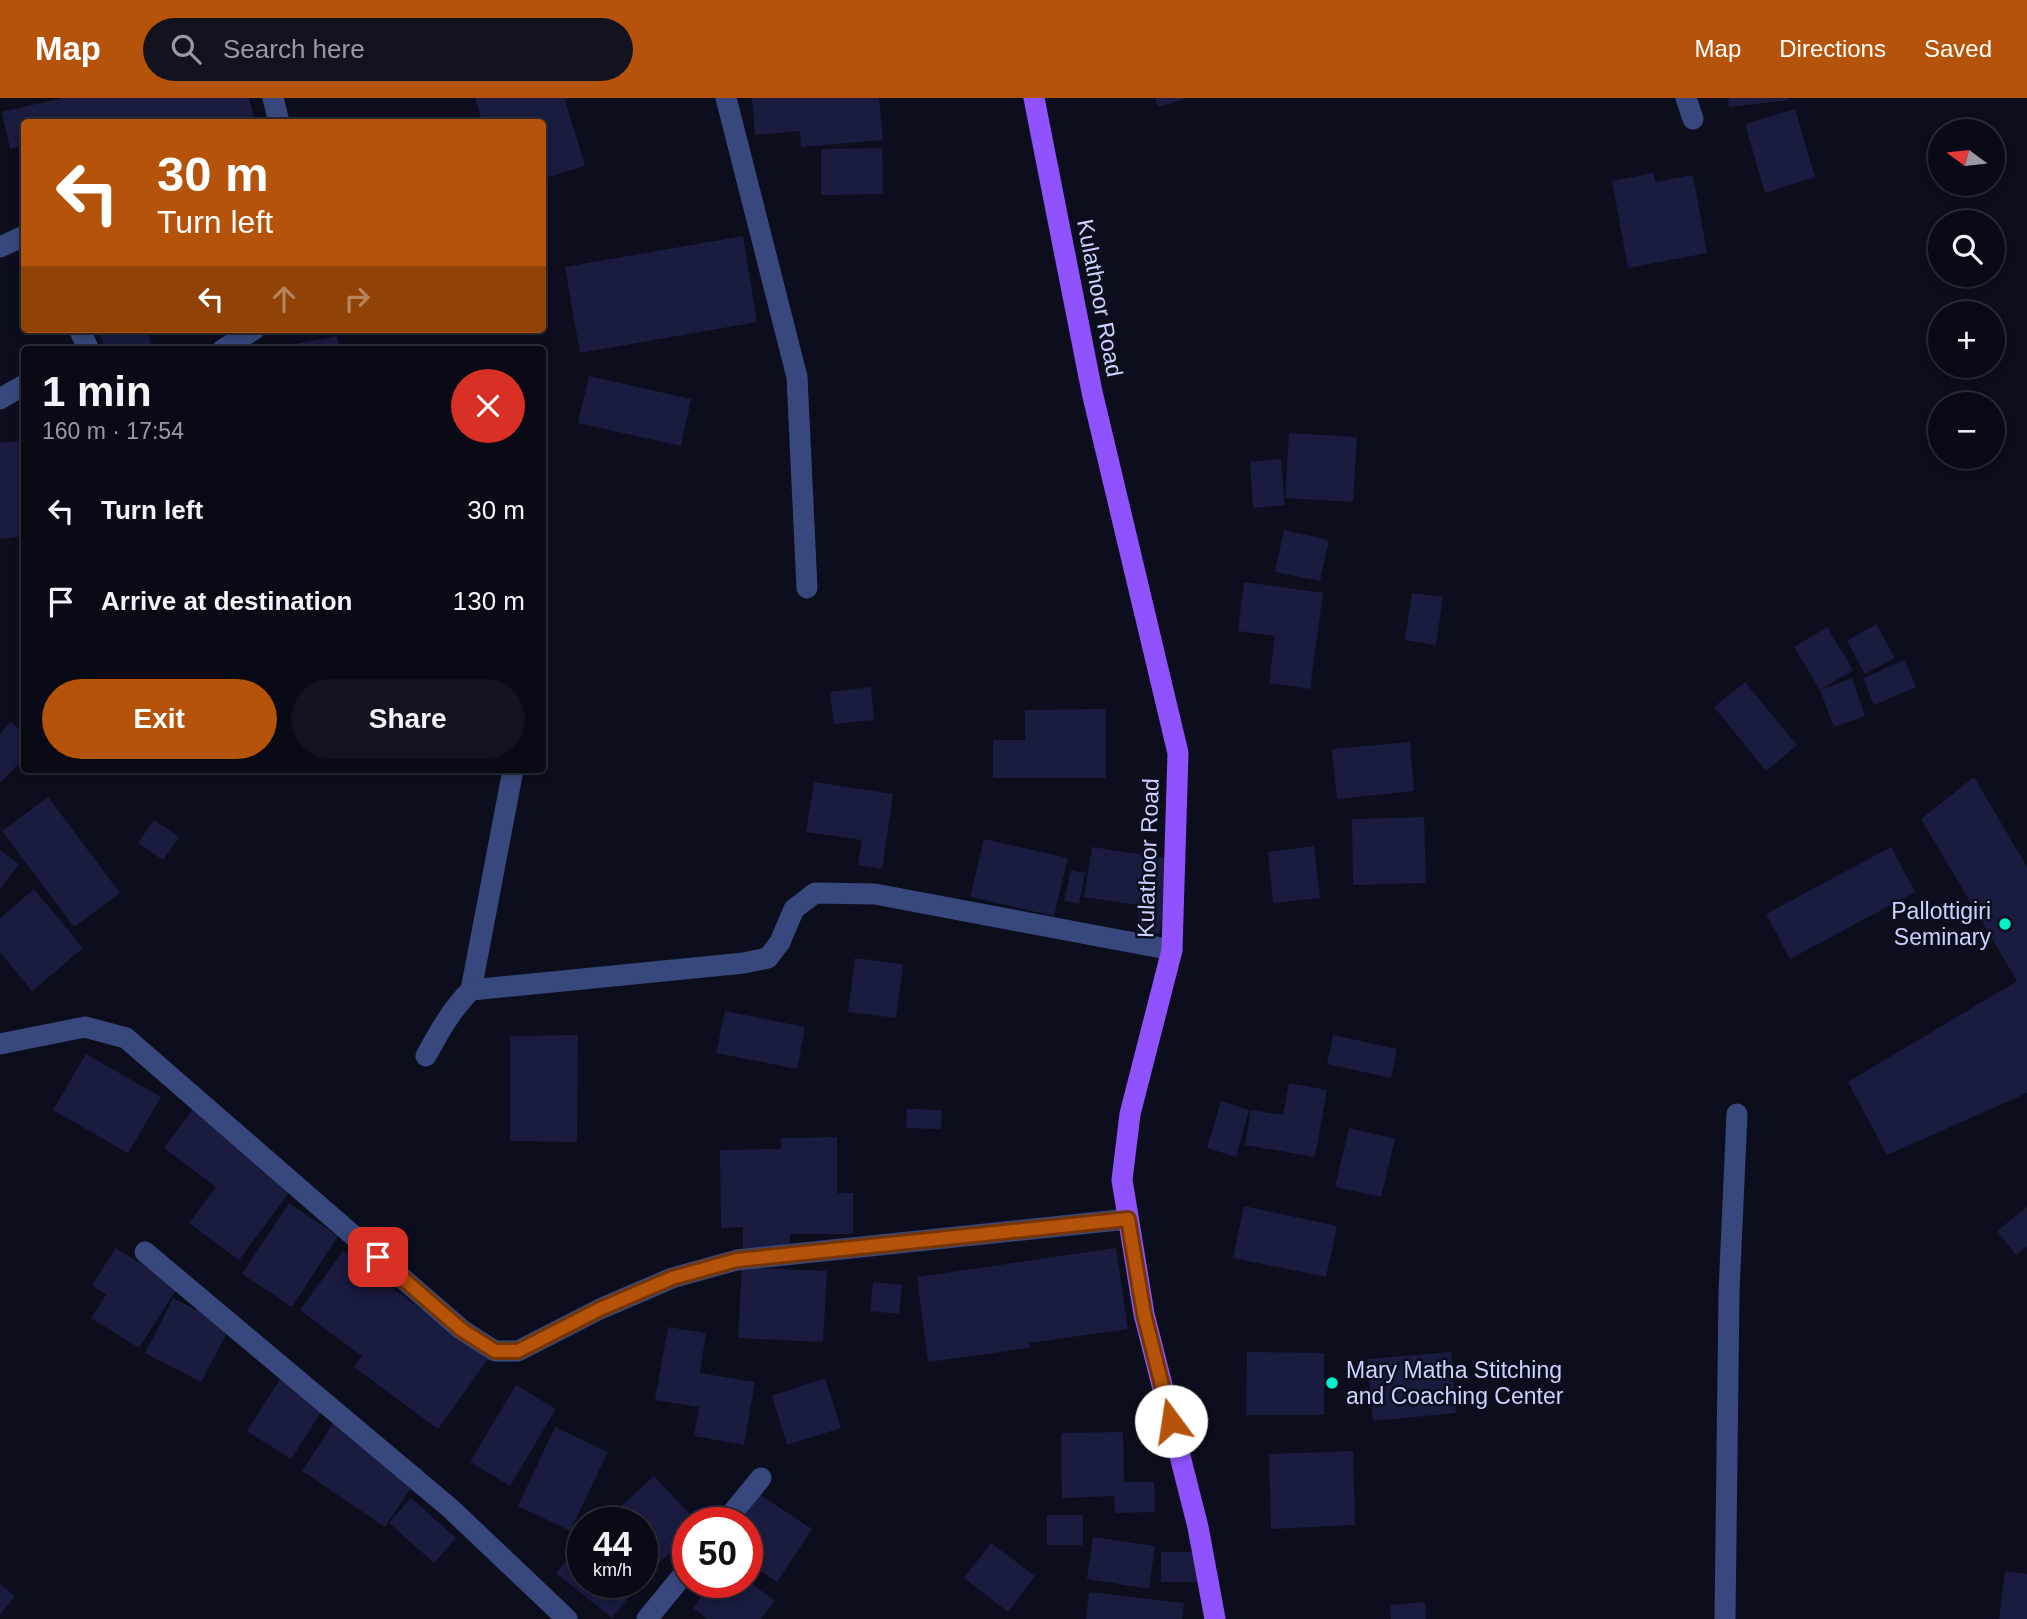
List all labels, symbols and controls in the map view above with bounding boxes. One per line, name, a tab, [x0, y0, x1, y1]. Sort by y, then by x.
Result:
search box	[143, 18, 633, 81]
text: Map	[35, 30, 101, 67]
icon: search	[167, 30, 205, 68]
text: Search here	[223, 34, 365, 64]
text: Map	[1695, 35, 1741, 62]
text: Directions	[1779, 35, 1886, 62]
text: Saved	[1924, 35, 1992, 62]
north arrow	[1928, 119, 2006, 196]
map controls	[1928, 119, 2005, 469]
icon: left	[42, 147, 133, 238]
text: 30 m	[157, 147, 269, 201]
text: Turn left	[157, 204, 273, 240]
button: search	[1928, 210, 2005, 287]
street label: Kulathoor Road	[1072, 217, 1128, 379]
icon: left	[192, 280, 230, 318]
icon: ahead	[265, 280, 303, 318]
icon: right	[338, 280, 376, 318]
button: +	[1928, 301, 2005, 378]
text: 1 min	[42, 368, 152, 415]
button: close	[451, 369, 525, 443]
button: −	[1928, 392, 2005, 469]
text: 160 m · 17:54	[42, 418, 184, 444]
icon: left	[42, 492, 80, 530]
text: Turn left	[101, 495, 203, 525]
text: 30 m	[467, 495, 525, 525]
icon: arrive	[42, 583, 80, 621]
text: Arrive at destination	[101, 586, 352, 616]
text: 130 m	[453, 586, 525, 616]
button: Exit	[42, 679, 277, 759]
button: Share	[291, 679, 525, 759]
street label: Kulathoor Road	[1132, 778, 1164, 938]
place label: Pallottigiri Seminary	[1891, 898, 1991, 950]
marker: Pallottigiri Seminary	[1997, 916, 2013, 932]
pin	[348, 1227, 408, 1287]
icon: arrive	[359, 1238, 397, 1276]
place label: Mary Matha Stitching and Coaching Center	[1346, 1357, 1564, 1409]
marker: Mary Matha Stitching and Coaching Center	[1324, 1375, 1340, 1391]
position arrow	[1134, 1384, 1208, 1458]
speed limit sign: 50	[672, 1507, 763, 1598]
text: 44	[593, 1524, 632, 1563]
text: km/h	[593, 1560, 632, 1580]

